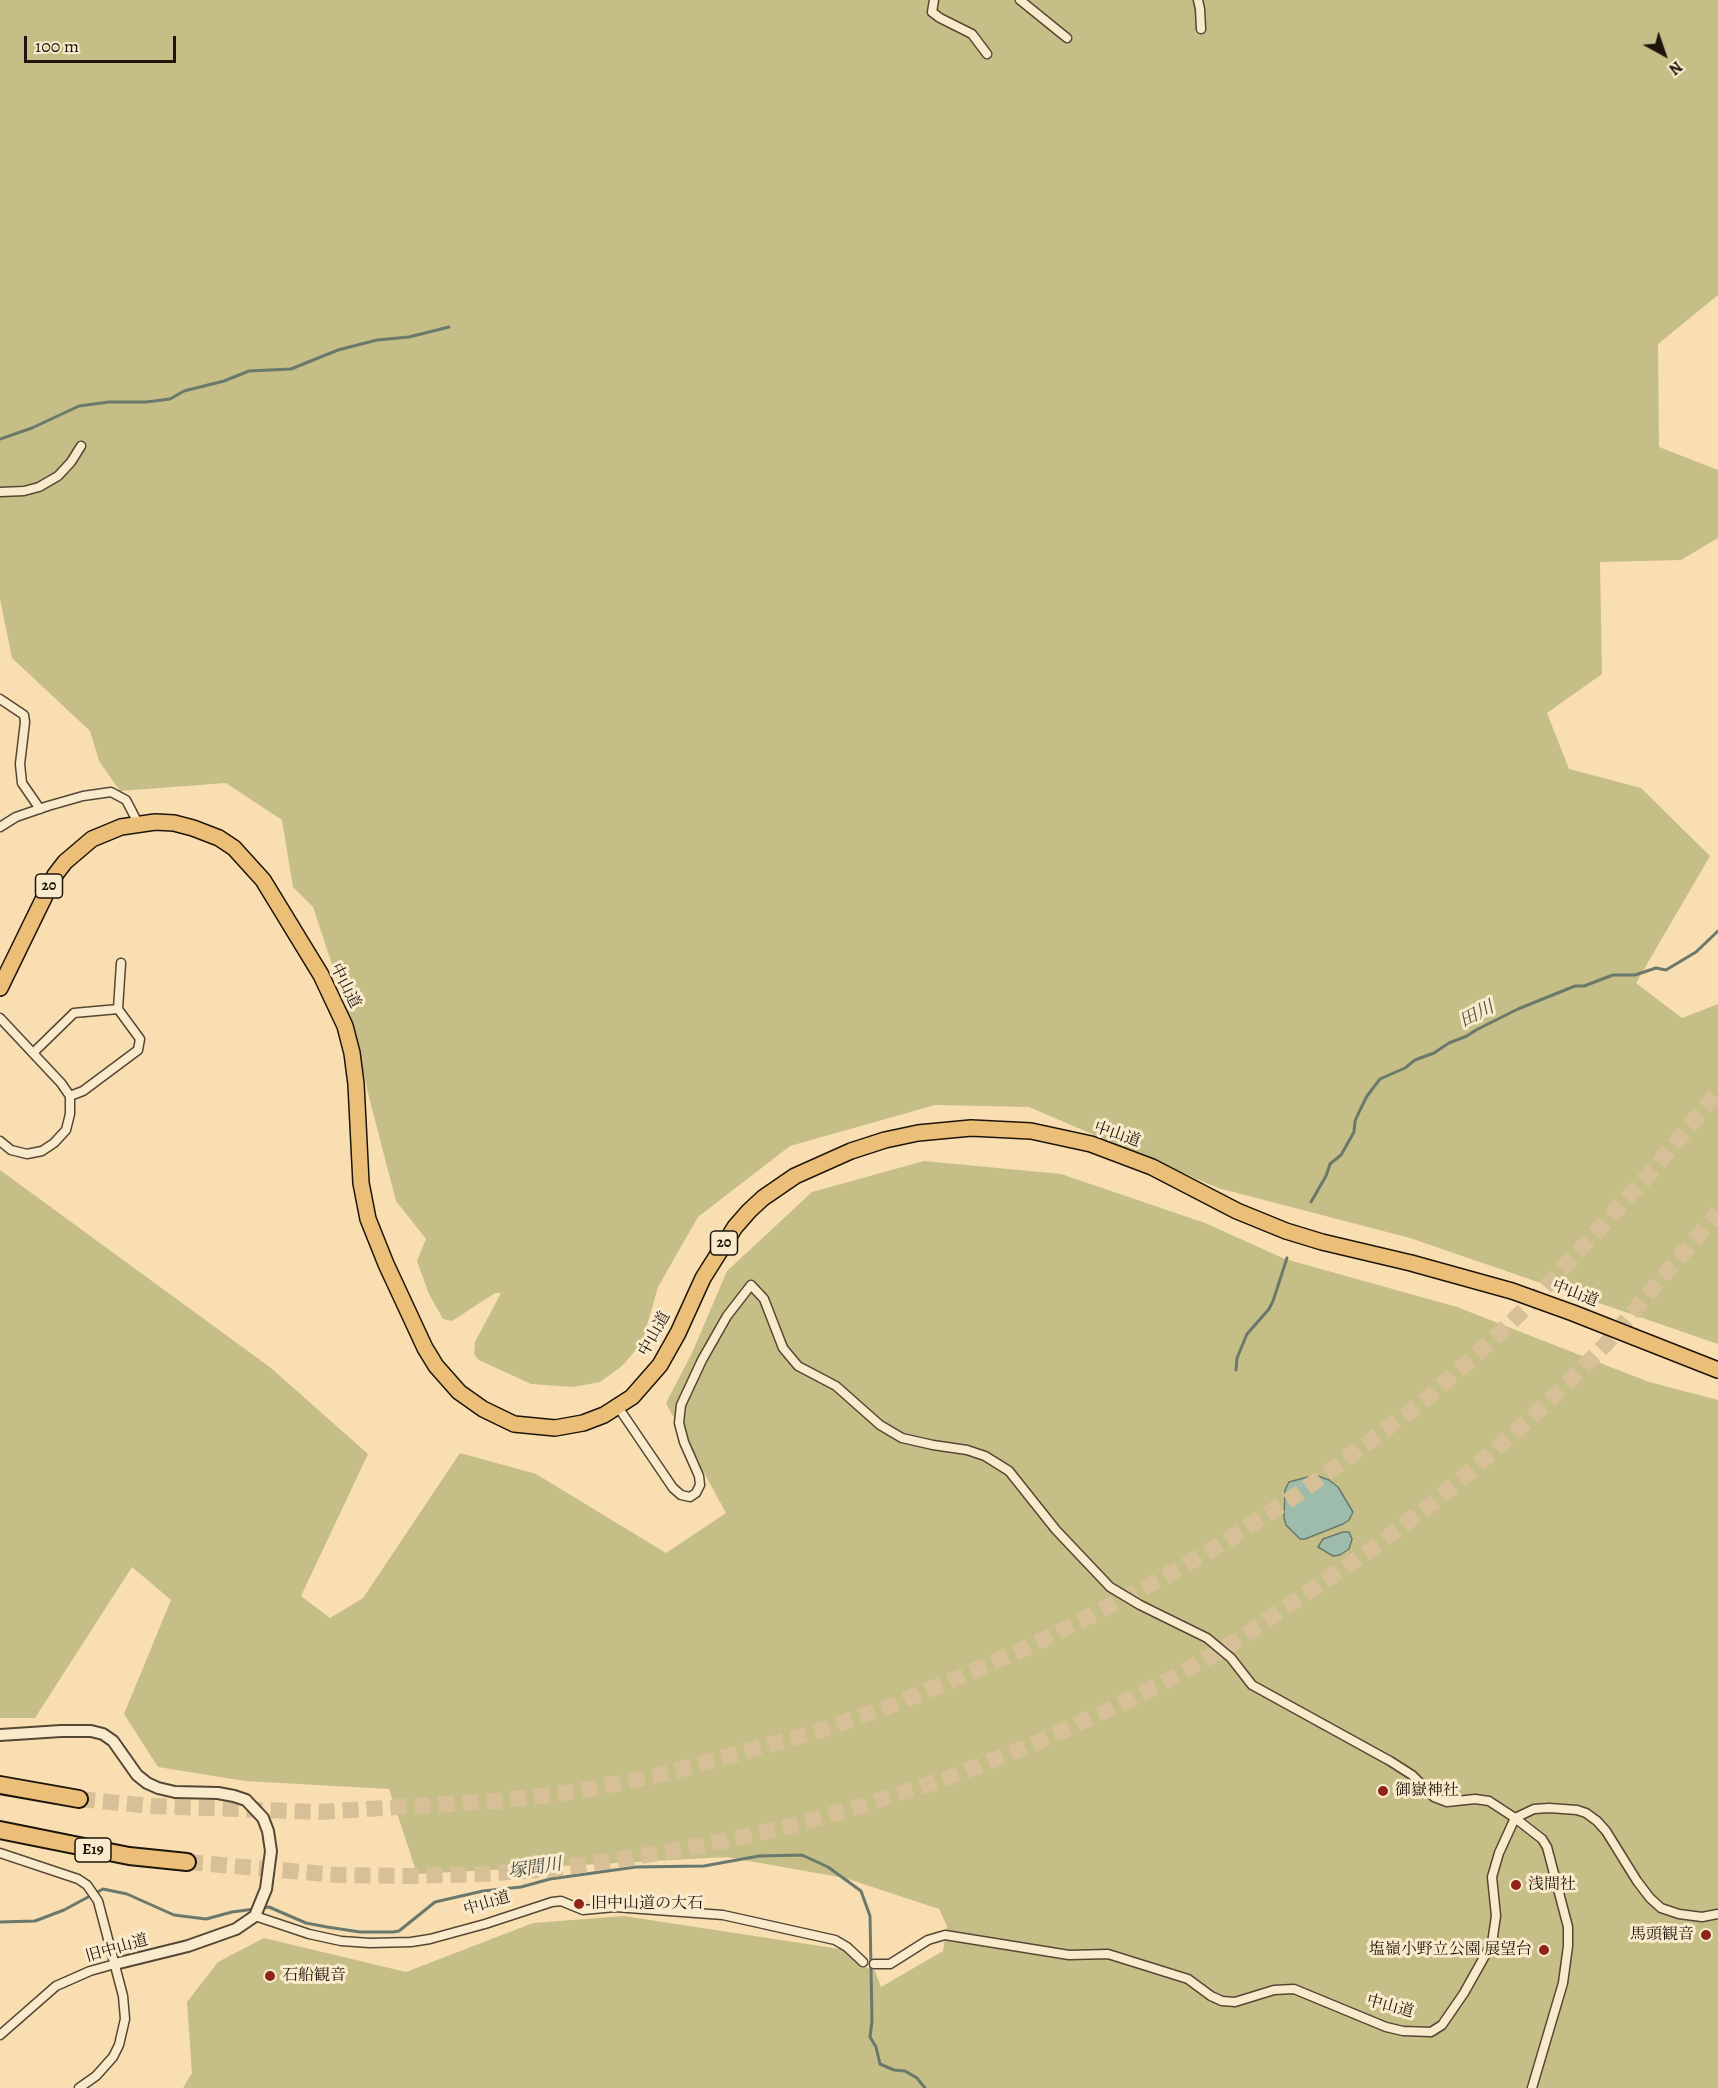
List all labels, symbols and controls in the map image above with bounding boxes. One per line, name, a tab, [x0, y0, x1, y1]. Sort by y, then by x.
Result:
scale bar	[27, 24, 178, 62]
north arrow	[1634, 24, 1694, 84]
text: 100 m	[35, 34, 79, 58]
text: N	[1664, 56, 1687, 80]
road number: 20	[36, 874, 62, 898]
street label: 中山道	[326, 960, 364, 1012]
water label: 田川	[1456, 997, 1498, 1033]
street label: 中山道	[1091, 1118, 1143, 1152]
road number: 20	[710, 1231, 738, 1255]
street label: 中山道	[1549, 1276, 1601, 1312]
street label: 中山道	[635, 1308, 675, 1360]
place label: 御嶽神社	[1395, 1781, 1459, 1801]
marker: 御嶽神社	[1376, 1784, 1390, 1798]
road number: E19	[75, 1838, 111, 1862]
water label: 塚間川	[507, 1854, 563, 1884]
place label: 浅間社	[1528, 1875, 1576, 1895]
marker: 浅間社	[1509, 1878, 1523, 1892]
street label: 中山道	[461, 1888, 513, 1920]
place label: 旧中山道の大石	[591, 1894, 703, 1914]
marker: 旧中山道の大石	[572, 1897, 586, 1911]
place label: 馬頭観音	[1630, 1925, 1694, 1945]
marker: 馬頭観音	[1699, 1928, 1713, 1942]
street label: 旧中山道	[84, 1931, 150, 1967]
place label: 塩嶺小野立公園 展望台	[1369, 1940, 1532, 1960]
marker: 塩嶺小野立公園 展望台	[1537, 1943, 1551, 1957]
place label: 石船観音	[282, 1966, 346, 1986]
marker: 石船観音	[263, 1969, 277, 1983]
street label: 中山道	[1364, 1992, 1416, 2022]

